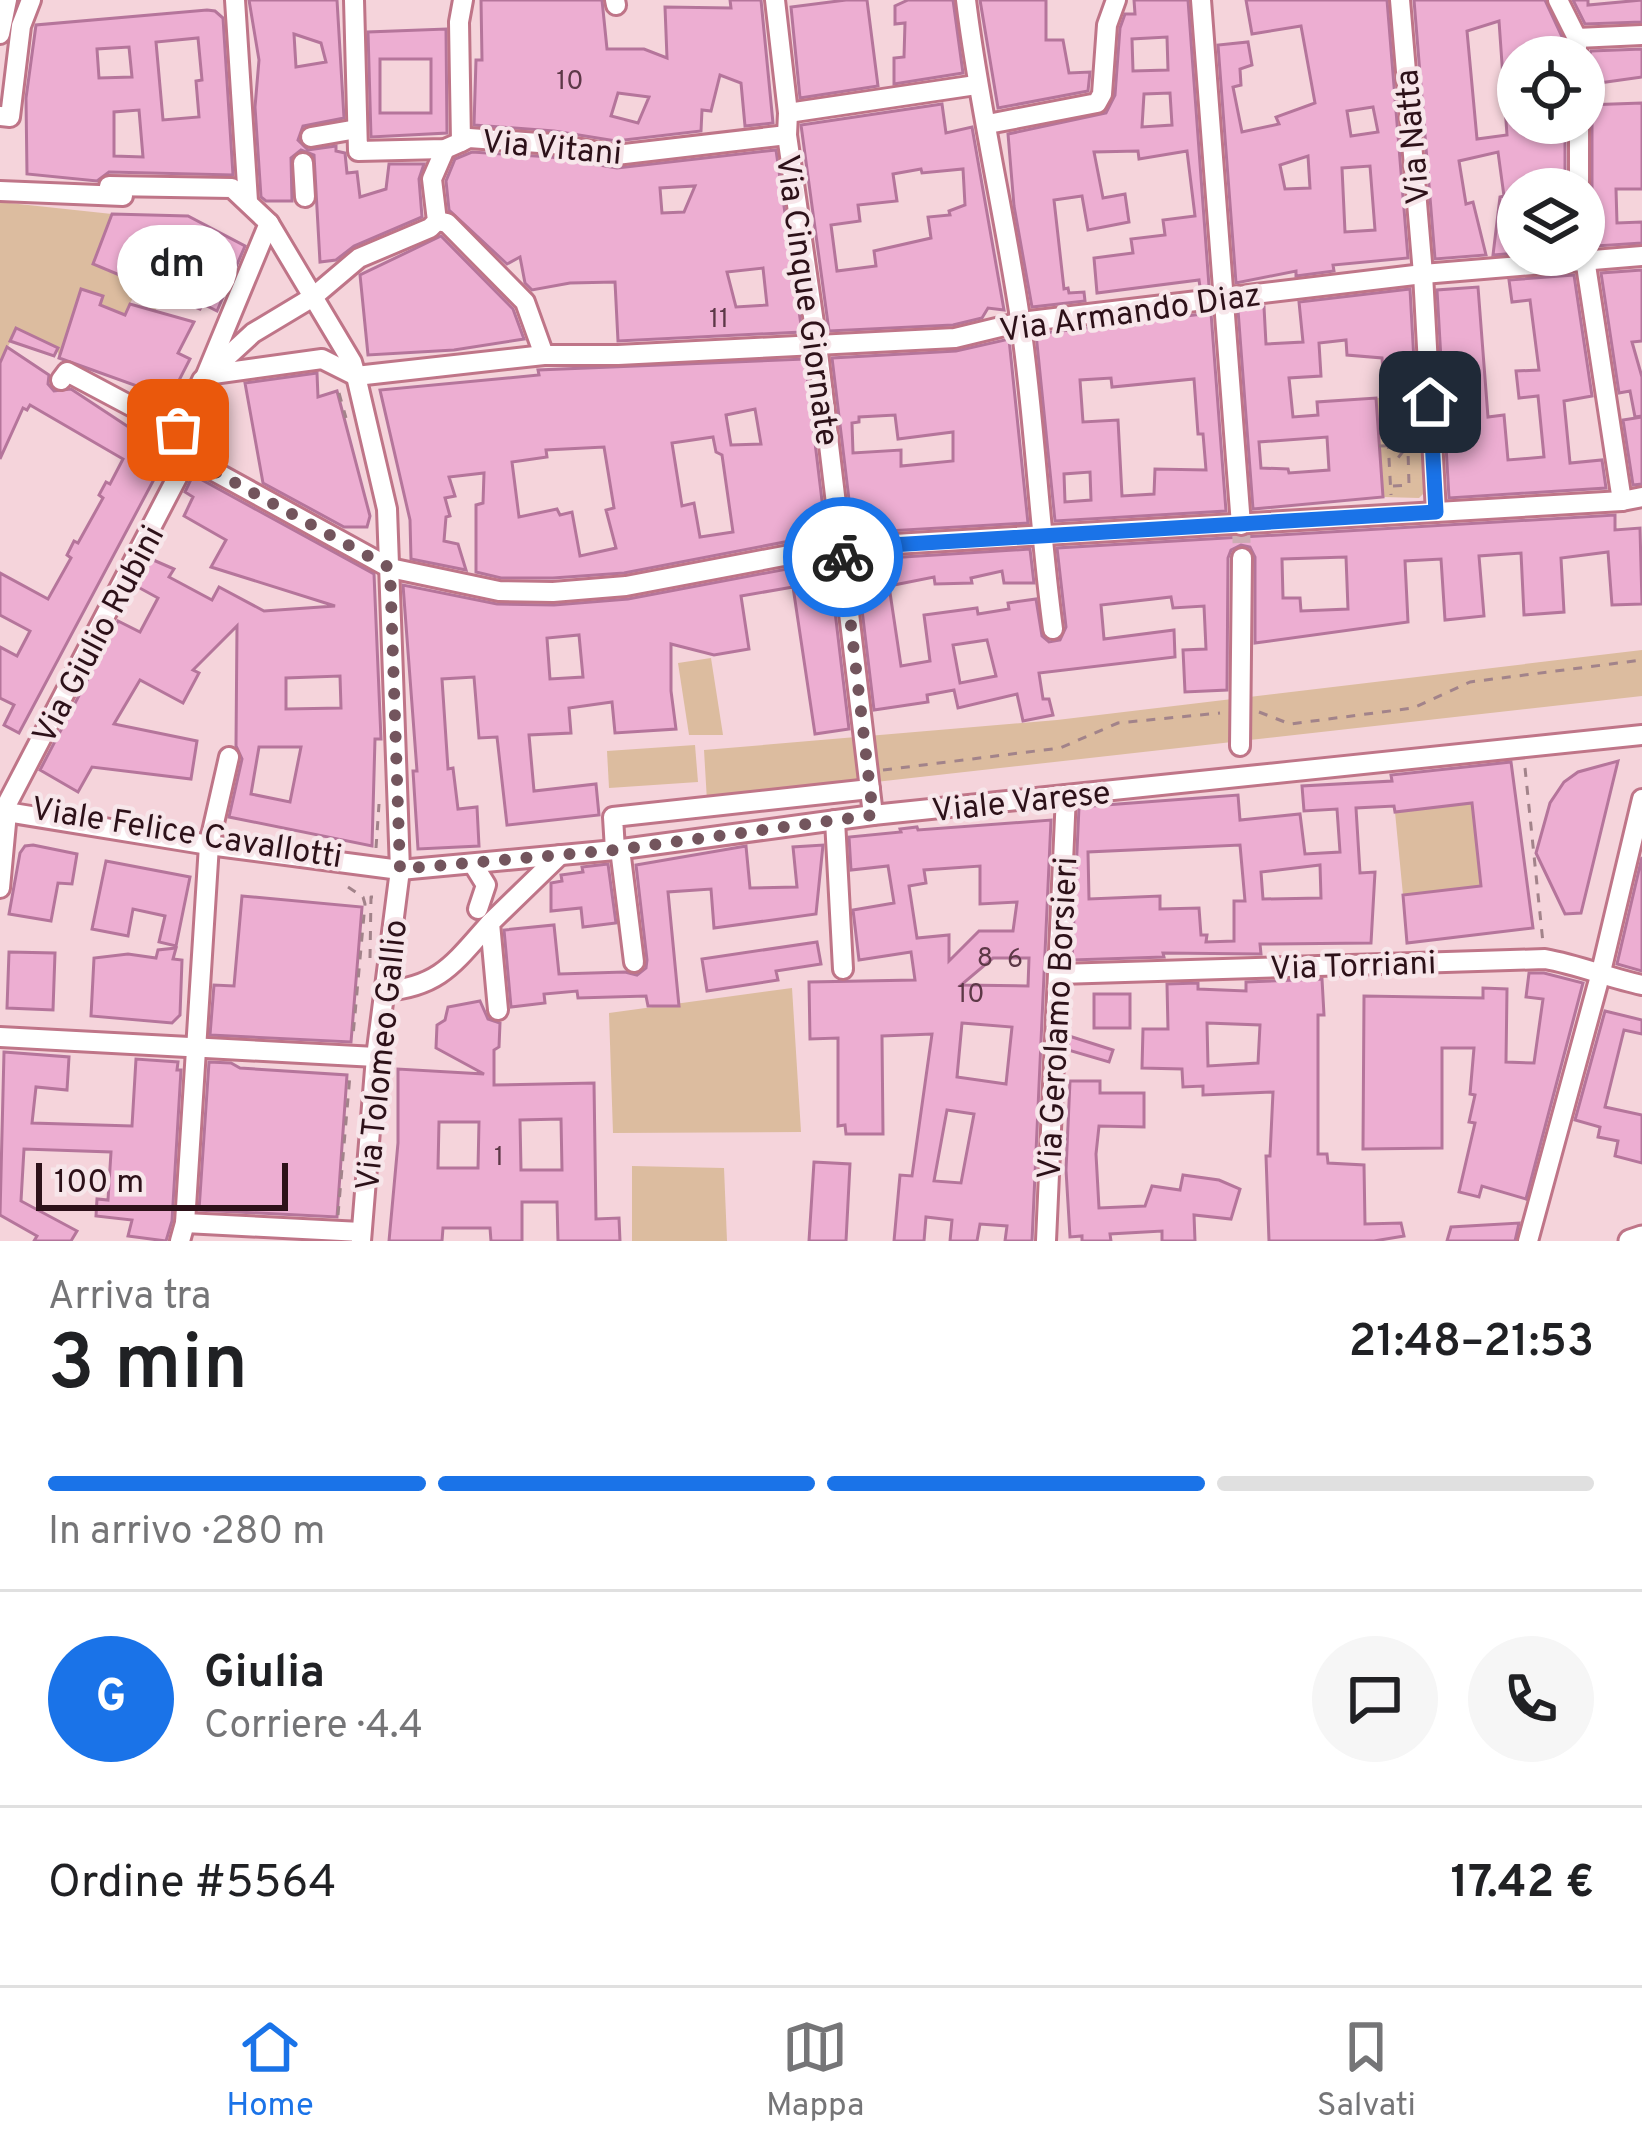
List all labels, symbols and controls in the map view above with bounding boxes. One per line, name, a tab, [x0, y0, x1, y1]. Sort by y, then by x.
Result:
map controls	[1497, 36, 1605, 276]
button: locate	[1497, 36, 1605, 144]
house number: 10	[556, 65, 584, 99]
street label: Via Natta	[1388, 67, 1442, 206]
street label: Via Vitani	[480, 123, 623, 177]
street label: Via Cinque Giornate	[764, 152, 846, 449]
button: layers	[1497, 168, 1605, 276]
callout: dm	[118, 226, 238, 310]
text: dm	[149, 242, 205, 291]
street label: Via Armando Diaz	[997, 276, 1264, 354]
house number: 11	[709, 303, 729, 337]
pin	[1379, 351, 1481, 453]
icon: home	[1397, 369, 1463, 435]
pin	[127, 379, 229, 481]
icon: bag	[145, 397, 211, 463]
courier	[783, 497, 903, 617]
street label: Via Giulio Rubini	[25, 519, 176, 752]
icon: bike	[810, 524, 876, 590]
street label: Viale Varese	[930, 774, 1113, 834]
street label: Viale Felice Cavallotti	[28, 790, 345, 880]
street label: Via Gerolamo Borsieri	[1031, 856, 1089, 1181]
street label: Via Tolomeo Gallio	[349, 918, 419, 1193]
house number: 8	[977, 942, 993, 976]
house number: 6	[1007, 943, 1023, 977]
street label: Via Torriani	[1269, 944, 1437, 992]
house number: 10	[957, 978, 985, 1012]
house number: 1	[494, 1141, 504, 1175]
scale bar	[36, 1157, 288, 1210]
text: 100 m	[54, 1163, 144, 1205]
text: Arriva tra	[48, 1274, 211, 1323]
text: 21:48–21:53	[1349, 1315, 1594, 1372]
text: 3 min	[48, 1318, 248, 1417]
text: In arrivo · 280 m	[48, 1509, 325, 1558]
button: chat	[1312, 1636, 1438, 1762]
button: phone	[1468, 1636, 1594, 1762]
text: Giulia	[204, 1646, 325, 1703]
text: G	[96, 1670, 126, 1727]
text: Corriere · 4.4	[204, 1703, 423, 1752]
text: Ordine #5564	[48, 1856, 336, 1913]
text: 17.42 €	[1450, 1856, 1594, 1913]
tab: Home	[226, 2014, 314, 2128]
tab: Mappa	[766, 2014, 864, 2128]
tab: Salvati	[1317, 2014, 1416, 2128]

